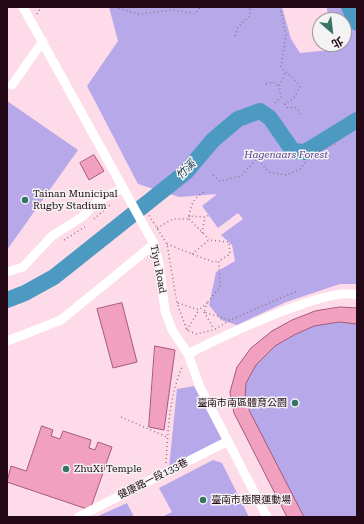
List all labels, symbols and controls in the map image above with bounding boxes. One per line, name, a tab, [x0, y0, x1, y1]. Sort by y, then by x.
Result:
north arrow	[312, 12, 352, 52]
text: 北	[329, 34, 345, 50]
park label: Hagenaars Forest	[244, 149, 328, 161]
water label: 竹溪	[174, 158, 198, 182]
place label: Tainan Municipal Rugby Stadium	[33, 188, 118, 212]
marker: Tainan Municipal Rugby Stadium	[20, 195, 30, 205]
street label: Tiyu Road	[147, 244, 169, 294]
place label: 臺南市南區體育公園	[197, 397, 287, 409]
marker: 臺南市南區體育公園	[290, 398, 300, 408]
street label: 健康路一段133巷	[116, 456, 190, 502]
place label: ZhuXi Temple	[74, 463, 142, 475]
marker: ZhuXi Temple	[61, 464, 71, 474]
place label: 臺南市極限運動場	[211, 494, 291, 506]
marker: 臺南市極限運動場	[198, 495, 208, 505]

